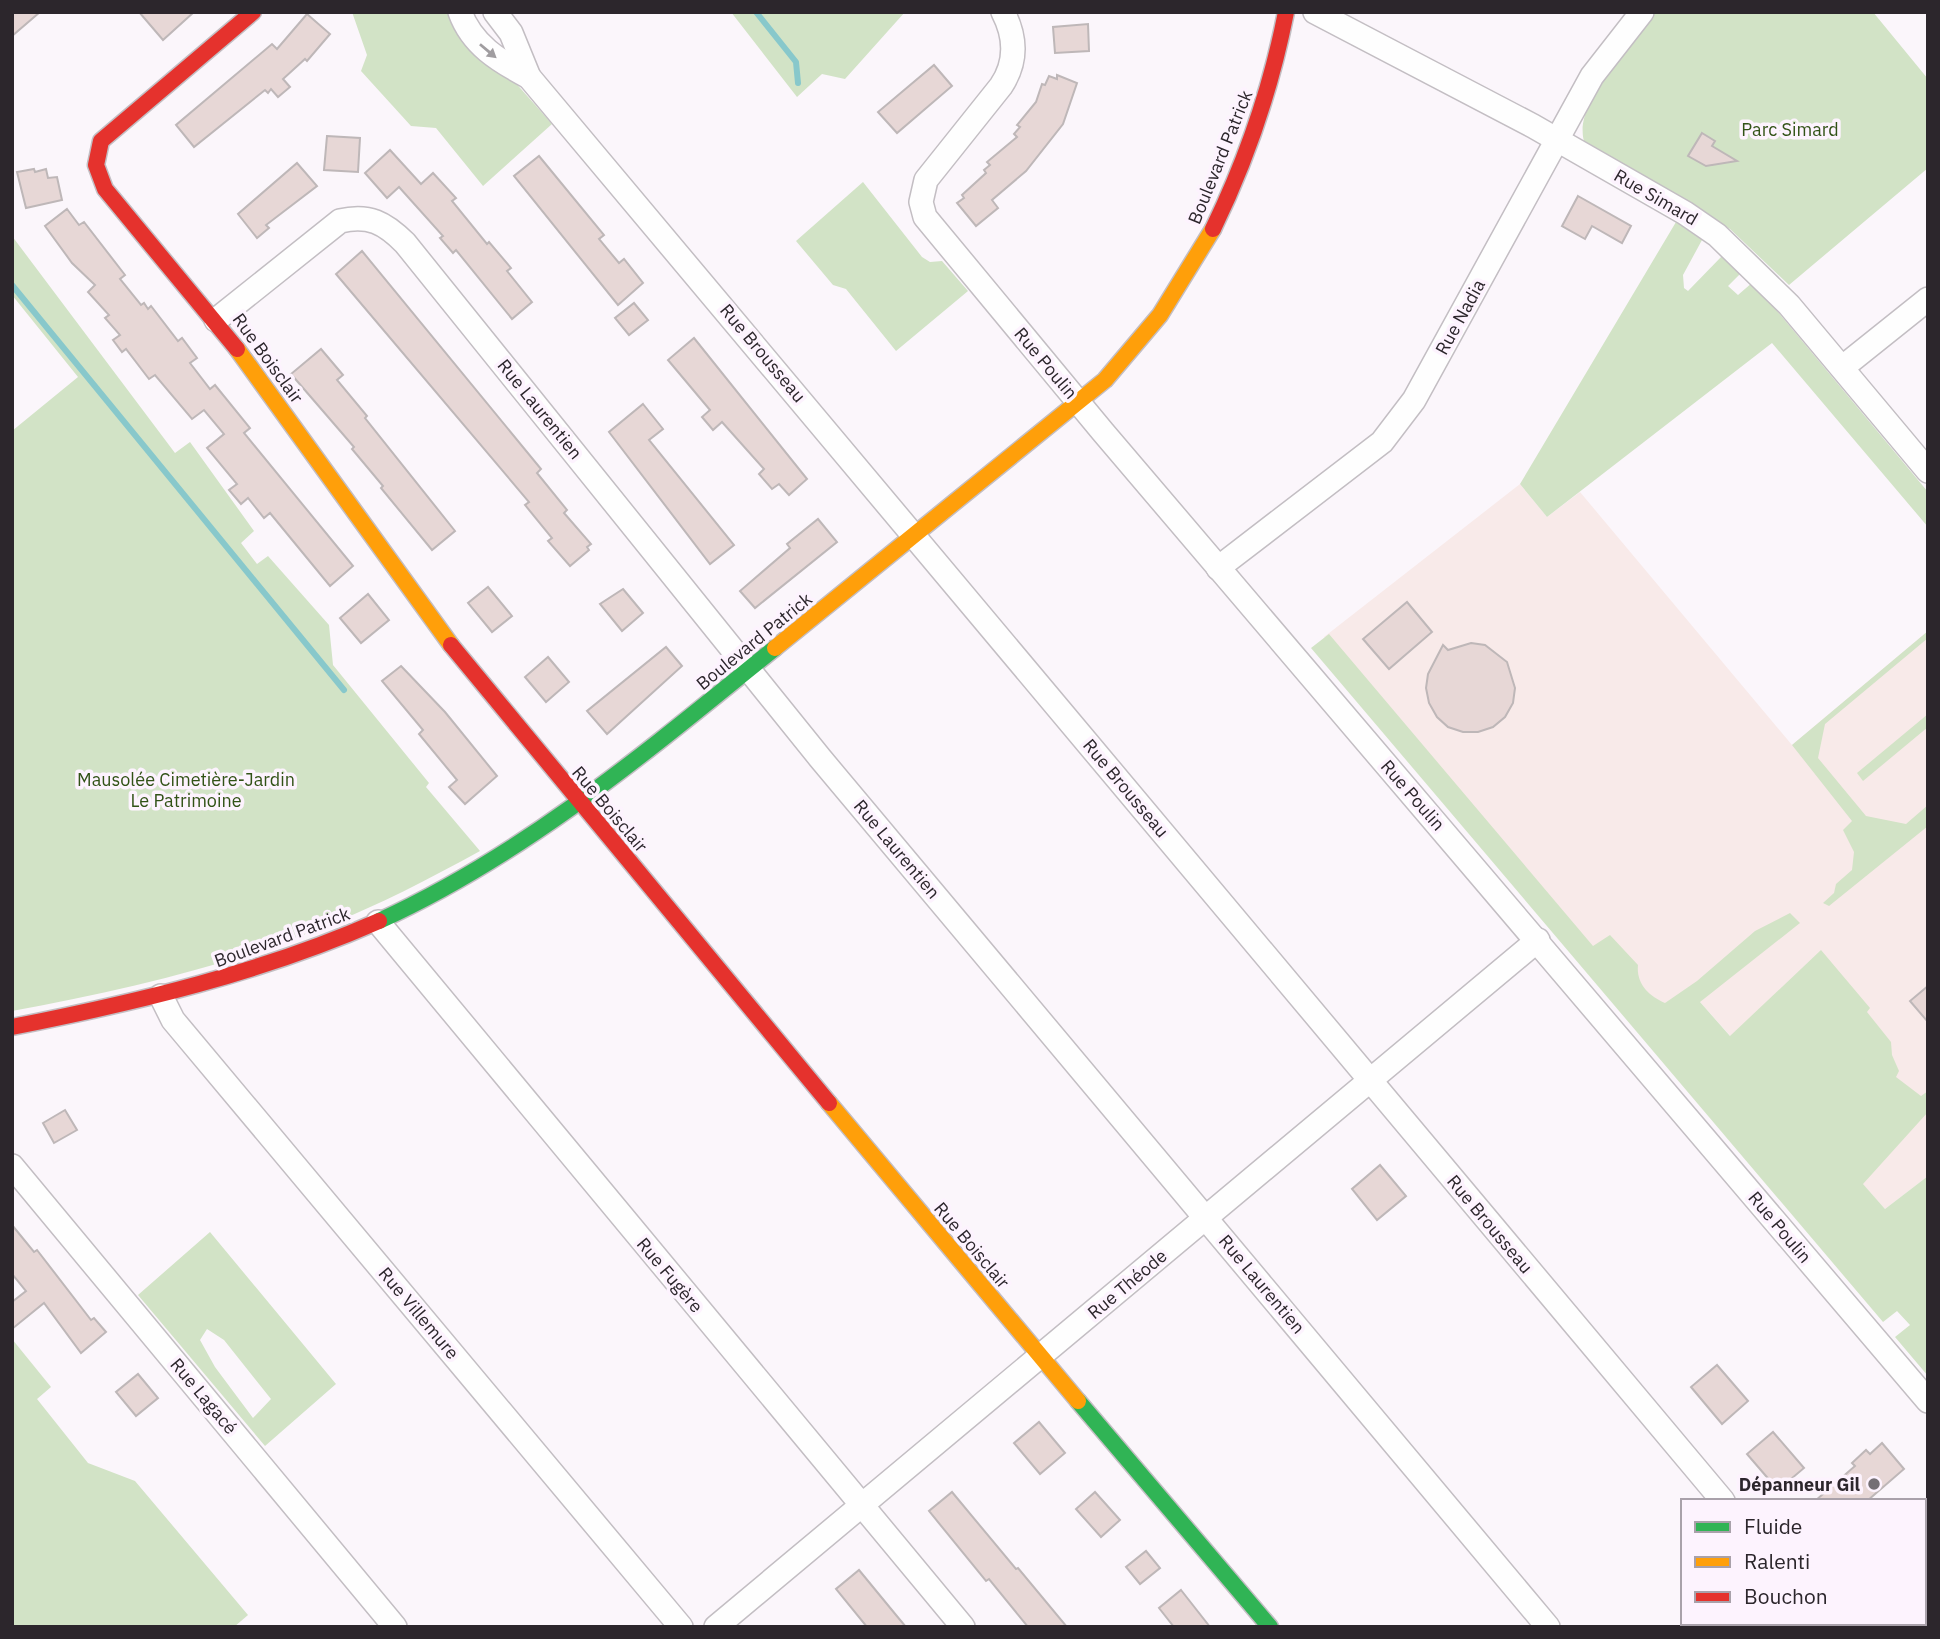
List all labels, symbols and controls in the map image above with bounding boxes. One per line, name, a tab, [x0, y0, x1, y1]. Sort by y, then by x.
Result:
one-way arrow	[479, 43, 497, 59]
street label: Boulevard Patrick	[1183, 86, 1258, 227]
park label: Parc Simard	[1741, 118, 1839, 141]
street label: Rue Simard	[1610, 164, 1702, 230]
street label: Rue Nadia	[1430, 275, 1490, 359]
street label: Rue Brousseau	[715, 299, 811, 407]
street label: Rue Boisclair	[228, 309, 309, 408]
street label: Rue Poulin	[1009, 323, 1083, 403]
street label: Rue Laurentien	[493, 354, 587, 464]
street label: Boulevard Patrick	[691, 587, 817, 695]
street label: Rue Brousseau	[1078, 734, 1174, 842]
street label: Rue Poulin	[1376, 755, 1450, 835]
street label: Rue Boisclair	[567, 761, 653, 857]
park label: Mausolée Cimetière-Jardin Le Patrimoine	[77, 768, 295, 812]
street label: Rue Laurentien	[849, 795, 945, 903]
street label: Boulevard Patrick	[211, 902, 353, 972]
street label: Rue Brousseau	[1442, 1170, 1538, 1278]
street label: Rue Poulin	[1743, 1187, 1817, 1267]
street label: Rue Boisclair	[929, 1197, 1015, 1293]
street label: Rue Laurentien	[1214, 1230, 1310, 1338]
street label: Rue Fugère	[632, 1233, 708, 1317]
street label: Rue Théode	[1083, 1244, 1172, 1324]
street label: Rue Villemure	[374, 1262, 464, 1364]
street label: Rue Lagacé	[165, 1353, 243, 1439]
place label: Dépanneur Gil	[1739, 1473, 1861, 1496]
marker: Dépanneur Gil	[1866, 1476, 1882, 1492]
legend	[1681, 1499, 1926, 1625]
text: Fluide	[1744, 1512, 1802, 1540]
text: Ralenti	[1744, 1547, 1810, 1575]
text: Bouchon	[1744, 1582, 1828, 1610]

